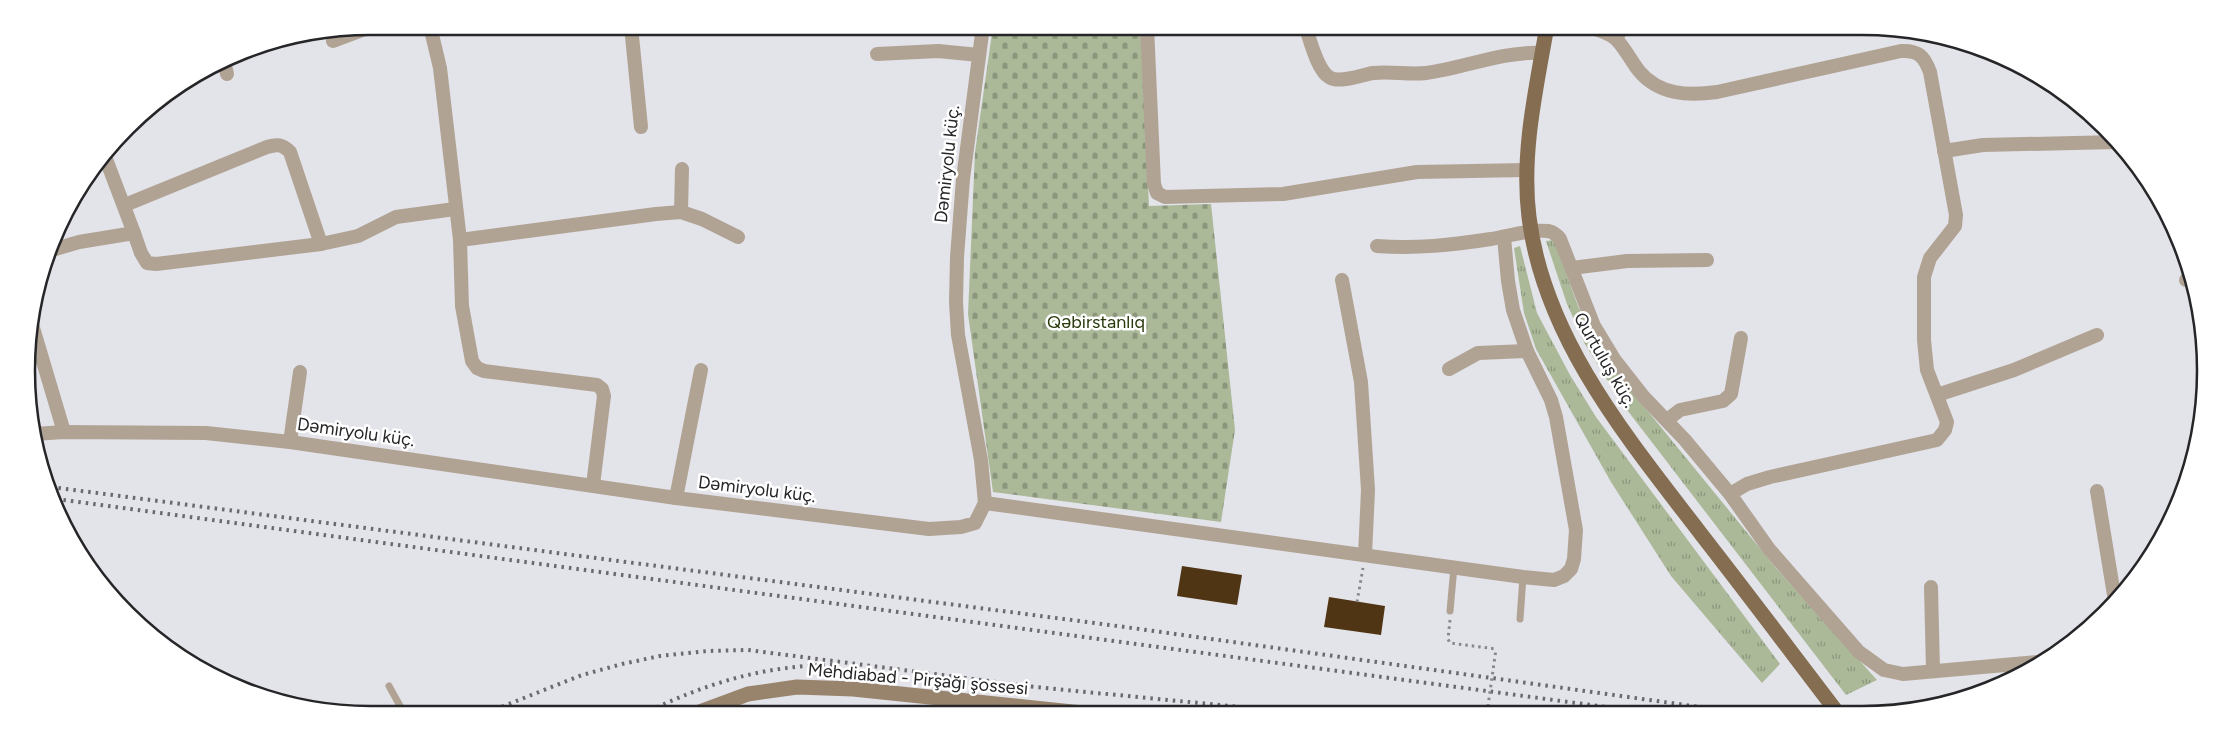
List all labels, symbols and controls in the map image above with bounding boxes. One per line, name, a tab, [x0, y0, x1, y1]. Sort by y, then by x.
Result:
street label: Dəmiryolu küç.	[930, 104, 964, 224]
street label: Qurtuluş küç.	[1569, 309, 1641, 411]
park label: Qəbirstanlıq	[1047, 311, 1145, 333]
street label: Dəmiryolu küç.	[296, 413, 416, 451]
street label: Dəmiryolu küç.	[697, 471, 817, 507]
street label: Mehdiabad - Pirşağı şossesi	[807, 658, 1029, 700]

